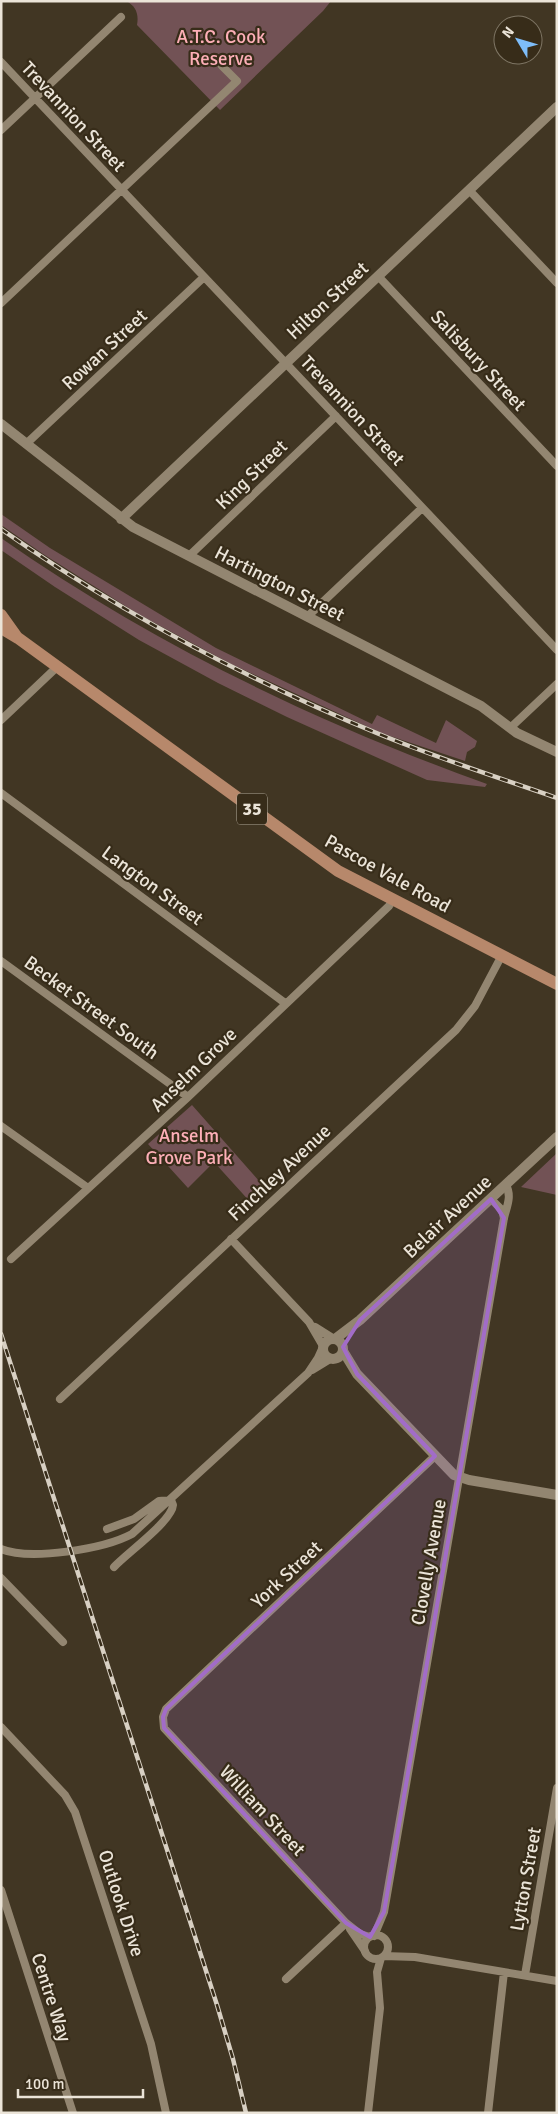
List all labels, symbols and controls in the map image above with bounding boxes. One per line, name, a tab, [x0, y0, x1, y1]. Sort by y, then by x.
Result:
north arrow	[493, 15, 543, 65]
text: N	[498, 23, 518, 41]
park label: A.T.C. Cook Reserve	[176, 25, 266, 71]
street label: Trevannion Street	[16, 56, 131, 177]
street label: Hilton Street	[282, 256, 374, 345]
street label: Rowan Street	[57, 304, 153, 395]
street label: Salisbury Street	[425, 305, 531, 417]
street label: Trevannion Street	[295, 350, 410, 471]
street label: King Street	[211, 434, 293, 515]
street label: Hartington Street	[211, 541, 349, 627]
road number: 35	[237, 794, 267, 824]
street label: Pascoe Vale Road	[320, 829, 455, 918]
street label: Langton Street	[97, 841, 208, 931]
street label: Becket Street South	[19, 951, 164, 1065]
street label: Anselm Grove	[145, 1022, 242, 1117]
street label: Finchley Avenue	[223, 1119, 336, 1226]
park label: Anselm Grove Park	[145, 1124, 233, 1170]
street label: Belair Avenue	[399, 1170, 497, 1264]
street label: Clovelly Avenue	[406, 1497, 452, 1627]
street label: York Street	[246, 1536, 327, 1614]
street label: William Street	[214, 1760, 311, 1861]
street label: Lytton Street	[505, 1825, 547, 1933]
street label: Outlook Drive	[93, 1847, 150, 1960]
street label: Centre Way	[25, 1950, 77, 2045]
scale bar	[18, 2066, 142, 2098]
text: 100 m	[25, 2075, 65, 2093]

